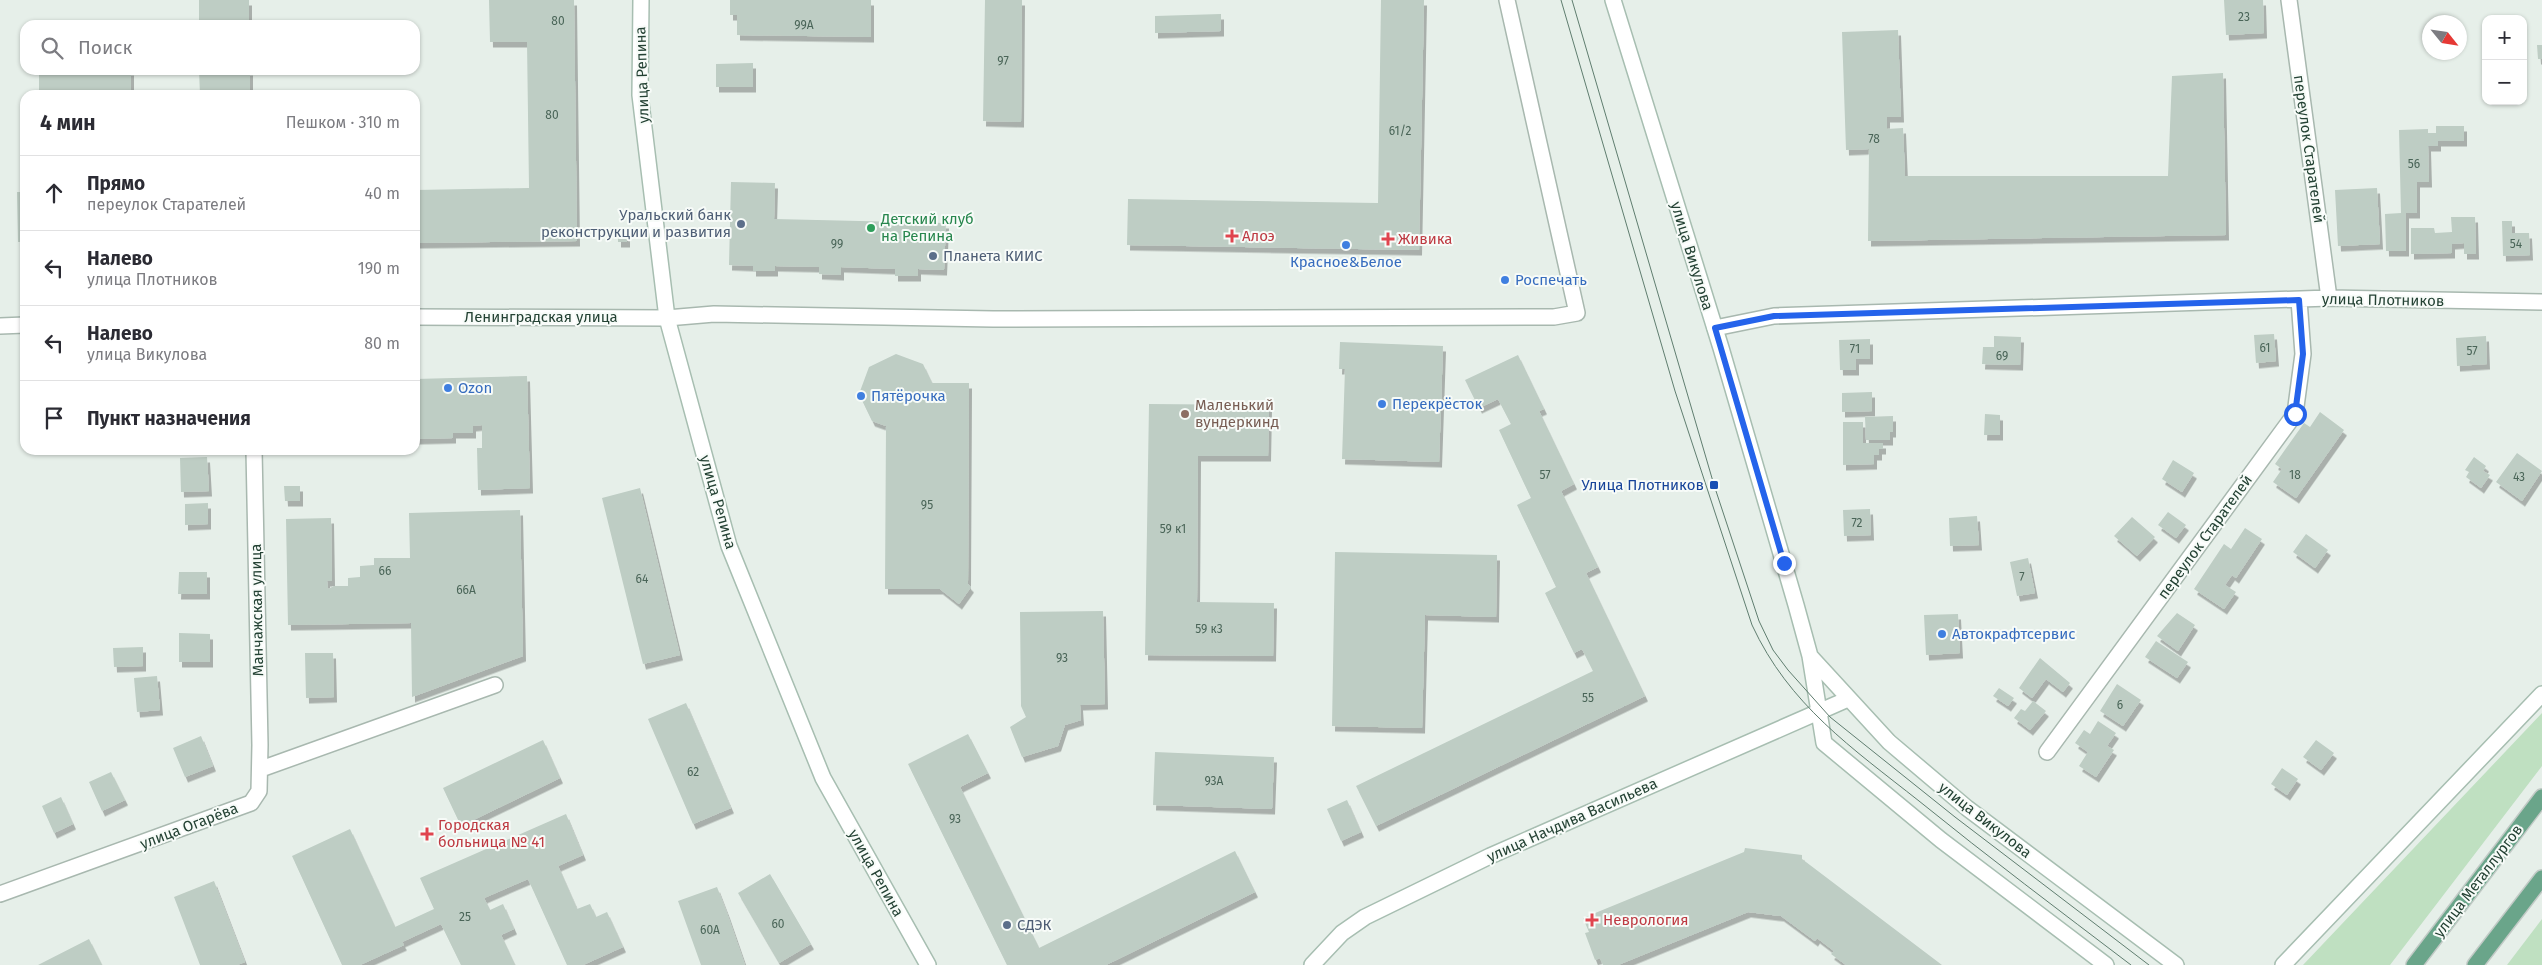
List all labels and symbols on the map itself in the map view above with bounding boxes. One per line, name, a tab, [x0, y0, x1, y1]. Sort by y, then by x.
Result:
house number: 23	[2238, 10, 2250, 24]
house number: 80	[551, 14, 565, 28]
north arrow	[2422, 15, 2467, 60]
house number: 99А	[794, 18, 814, 32]
street label: улица Репина	[631, 26, 653, 124]
house number: 97	[997, 54, 1009, 68]
street label: переулок Старателей	[2290, 74, 2328, 224]
house number: 80	[545, 108, 559, 122]
house number: 61/2	[1389, 124, 1411, 138]
house number: 78	[1868, 132, 1880, 146]
house number: 56	[2408, 157, 2420, 171]
street label: улица Викулова	[1667, 199, 1717, 313]
place label: Уральский банк реконструкции и развития	[541, 206, 731, 241]
place label: Детский клуб на Репина	[880, 210, 974, 245]
marker: Уральский банк реконструкции и развития	[735, 218, 747, 230]
marker: Детский клуб на Репина	[865, 222, 877, 234]
place label: Алоэ	[1242, 227, 1275, 245]
marker: Алоэ	[1226, 230, 1238, 242]
place label: Живика	[1398, 230, 1453, 248]
marker: Живика	[1382, 233, 1394, 245]
house number: 99	[831, 237, 843, 251]
house number: 54	[2510, 237, 2523, 251]
marker: Красное&Белое	[1340, 239, 1352, 251]
place label: Планета КИИС	[943, 247, 1043, 265]
marker: Планета КИИС	[927, 250, 939, 262]
place label: Красное&Белое	[1290, 253, 1402, 271]
place label: Роспечать	[1515, 271, 1587, 289]
marker: Роспечать	[1499, 274, 1511, 286]
street label: улица Плотников	[2322, 290, 2444, 310]
street label: Ленинградская улица	[464, 308, 618, 326]
house number: 61	[2259, 341, 2271, 355]
house number: 71	[1850, 342, 1860, 356]
house number: 57	[2466, 344, 2478, 358]
house number: 69	[1996, 349, 2008, 363]
place label: Ozon	[458, 379, 492, 397]
marker: Ozon	[442, 382, 454, 394]
place label: Пятёрочка	[871, 387, 946, 405]
marker: Пятёрочка	[855, 390, 867, 402]
place label: Перекрёсток	[1392, 395, 1483, 413]
place label: Маленький вундеркинд	[1195, 396, 1279, 431]
marker: Перекрёсток	[1376, 398, 1388, 410]
route start	[2284, 403, 2307, 426]
marker: Маленький вундеркинд	[1179, 408, 1191, 420]
street label: улица Репина	[696, 453, 740, 551]
house number: 57	[1539, 468, 1551, 482]
house number: 18	[2289, 468, 2301, 482]
house number: 43	[2513, 470, 2525, 484]
street label: переулок Старателей	[2154, 471, 2256, 603]
place label: Улица Плотников	[1581, 476, 1704, 494]
marker: Улица Плотников	[1708, 479, 1720, 491]
house number: 95	[921, 498, 933, 512]
house number: 72	[1851, 516, 1863, 530]
house number: 59 к1	[1160, 522, 1186, 536]
street label: Манчажская улица	[247, 543, 267, 677]
route end	[1773, 552, 1796, 575]
house number: 66	[379, 564, 391, 578]
house number: 7	[2019, 570, 2025, 584]
house number: 64	[636, 572, 649, 586]
house number: 66А	[456, 583, 476, 597]
house number: 59 к3	[1195, 622, 1223, 636]
place label: Автокрафтсервис	[1952, 625, 2075, 643]
marker: Автокрафтсервис	[1936, 628, 1948, 640]
house number: 93	[1056, 651, 1068, 665]
house number: 55	[1582, 691, 1594, 705]
house number: 6	[2117, 698, 2123, 712]
house number: 62	[687, 765, 699, 779]
house number: 93А	[1205, 774, 1224, 788]
street label: улица Начдива Васильева	[1484, 774, 1660, 866]
street label: улица Викулова	[1935, 778, 2035, 862]
street label: улица Огарёва	[137, 799, 241, 853]
house number: 93	[949, 812, 961, 826]
place label: Городская больница № 41	[438, 816, 545, 851]
street label: улица Металлургов	[2430, 821, 2526, 941]
street label: улица Репина	[845, 826, 907, 920]
marker: Городская больница № 41	[420, 827, 434, 841]
house number: 25	[459, 910, 471, 924]
place label: Неврология	[1603, 911, 1688, 929]
marker: Неврология	[1585, 913, 1599, 927]
place label: СДЭК	[1017, 916, 1052, 934]
house number: 60	[771, 917, 785, 931]
marker: СДЭК	[1001, 919, 1013, 931]
house number: 60А	[700, 923, 720, 937]

